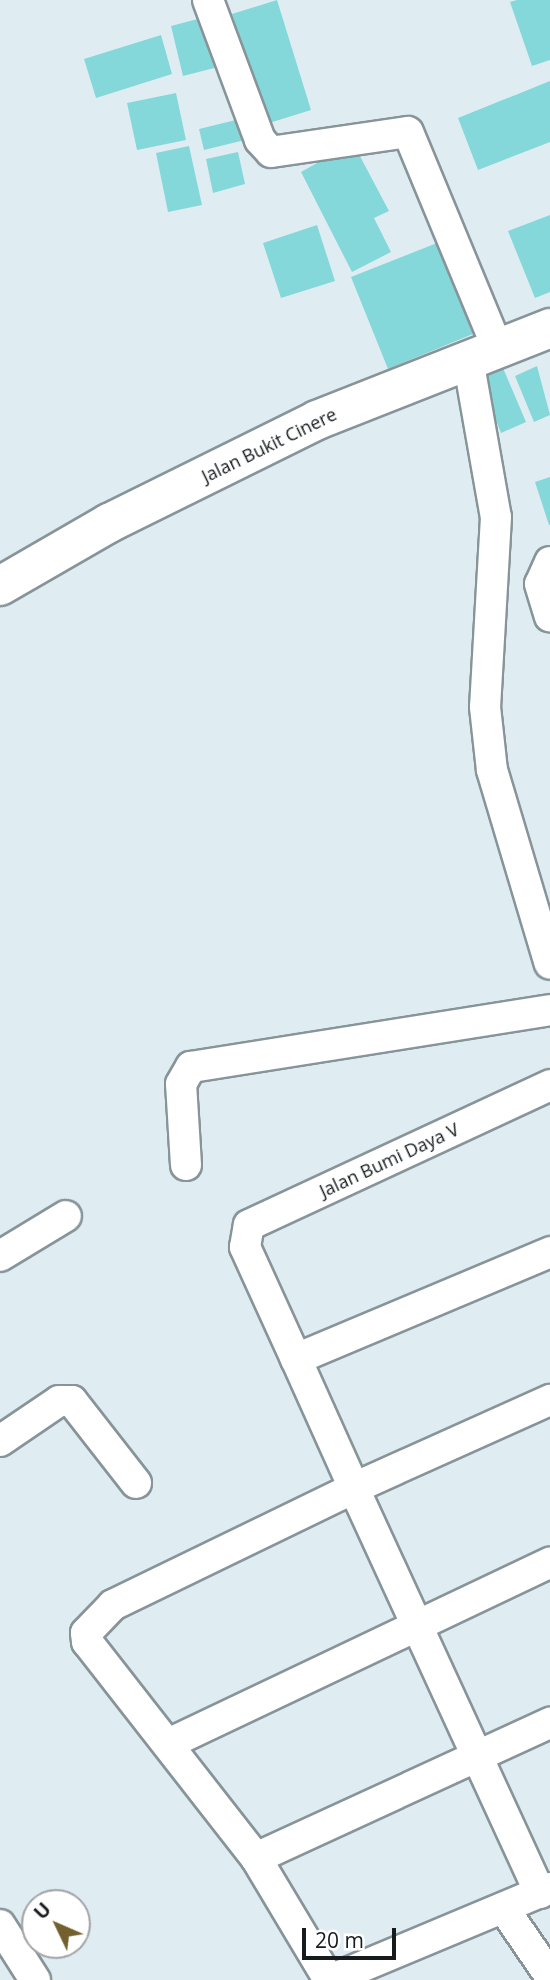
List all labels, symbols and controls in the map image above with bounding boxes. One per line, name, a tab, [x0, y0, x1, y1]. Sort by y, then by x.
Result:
street label: Jalan Bukit Cinere	[198, 403, 340, 487]
street label: Jalan Bumi Daya V	[316, 1118, 462, 1202]
north arrow	[21, 1889, 91, 1959]
text: U	[28, 1897, 57, 1925]
scale bar	[305, 1913, 400, 1957]
text: 20 m	[315, 1926, 364, 1954]

